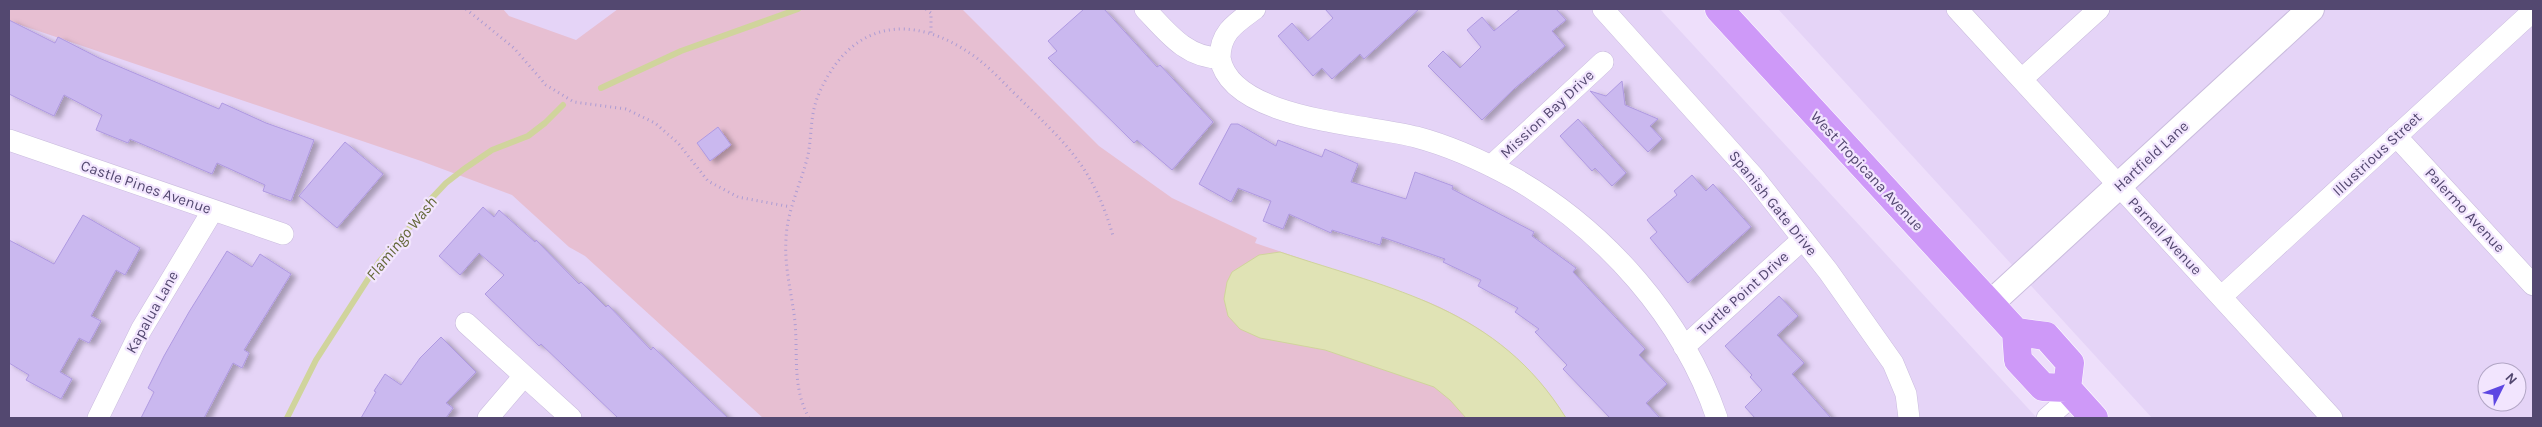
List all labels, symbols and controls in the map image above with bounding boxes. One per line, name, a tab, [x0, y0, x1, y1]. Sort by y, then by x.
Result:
street label: Mission Bay Drive	[1496, 66, 1598, 162]
street label: West Tropicana Avenue	[1807, 107, 1927, 235]
street label: Illustrious Street	[2329, 108, 2425, 200]
street label: Hartfield Lane	[2110, 117, 2192, 195]
street label: Spanish Gate Drive	[1725, 147, 1821, 259]
street label: Castle Pines Avenue	[78, 156, 214, 218]
street label: Palermo Avenue	[2421, 164, 2509, 256]
water label: Flamingo Wash	[362, 193, 441, 284]
street label: Parnell Avenue	[2124, 193, 2206, 279]
street label: Turtle Point Drive	[1694, 247, 1792, 339]
street label: Kapalua Lane	[122, 268, 182, 356]
north arrow	[2477, 362, 2527, 412]
text: N	[2502, 369, 2521, 388]

